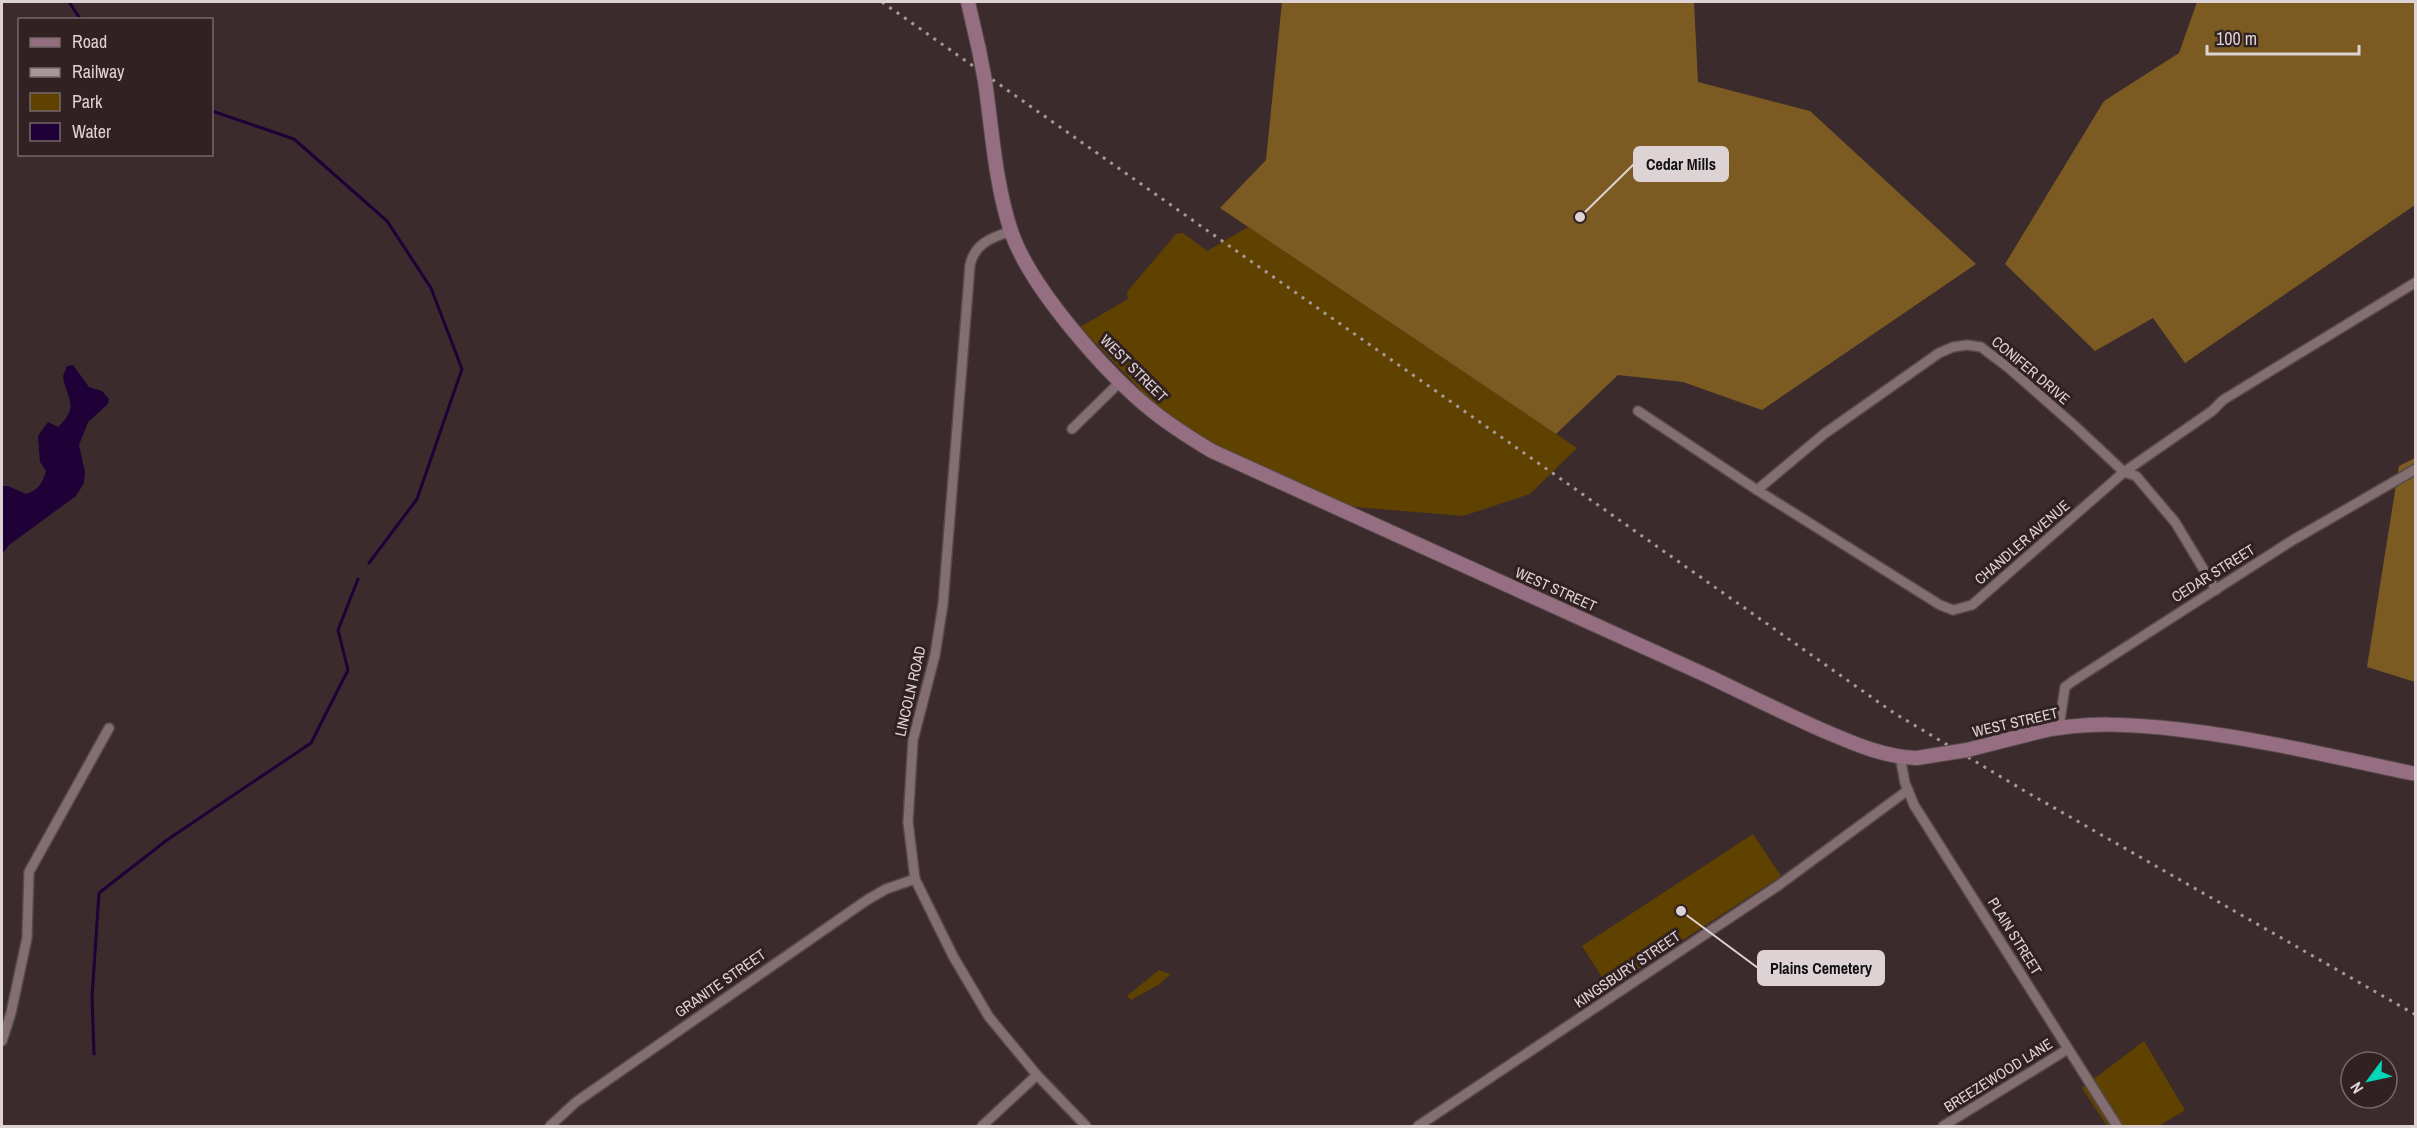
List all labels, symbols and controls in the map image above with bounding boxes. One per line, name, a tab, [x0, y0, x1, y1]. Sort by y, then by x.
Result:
legend	[18, 18, 213, 156]
scale bar	[2207, 18, 2358, 56]
text: 100 m	[2216, 26, 2257, 51]
text: Road	[72, 29, 107, 54]
text: Railway	[72, 59, 125, 84]
text: Park	[72, 89, 103, 114]
text: Water	[72, 119, 111, 144]
callout: Cedar Mills	[1634, 147, 1728, 181]
text: Cedar Mills	[1646, 153, 1716, 175]
street label: WEST STREET	[1096, 330, 1173, 407]
street label: CONIFER DRIVE	[1987, 331, 2075, 409]
street label: CHANDLER AVENUE	[1970, 495, 2074, 589]
street label: CEDAR STREET	[2167, 539, 2259, 607]
street label: WEST STREET	[1512, 562, 1601, 617]
street label: LINCOLN ROAD	[889, 644, 931, 738]
street label: WEST STREET	[1970, 702, 2060, 742]
street label: PLAIN STREET	[1983, 893, 2047, 979]
street label: KINGSBURY STREET	[1570, 925, 1685, 1012]
street label: GRANITE STREET	[670, 944, 770, 1022]
callout: Plains Cemetery	[1758, 951, 1884, 985]
text: Plains Cemetery	[1770, 957, 1873, 979]
street label: BREEZEWOOD LANE	[1940, 1033, 2056, 1117]
north arrow	[2339, 1050, 2399, 1110]
text: N	[2345, 1078, 2368, 1098]

